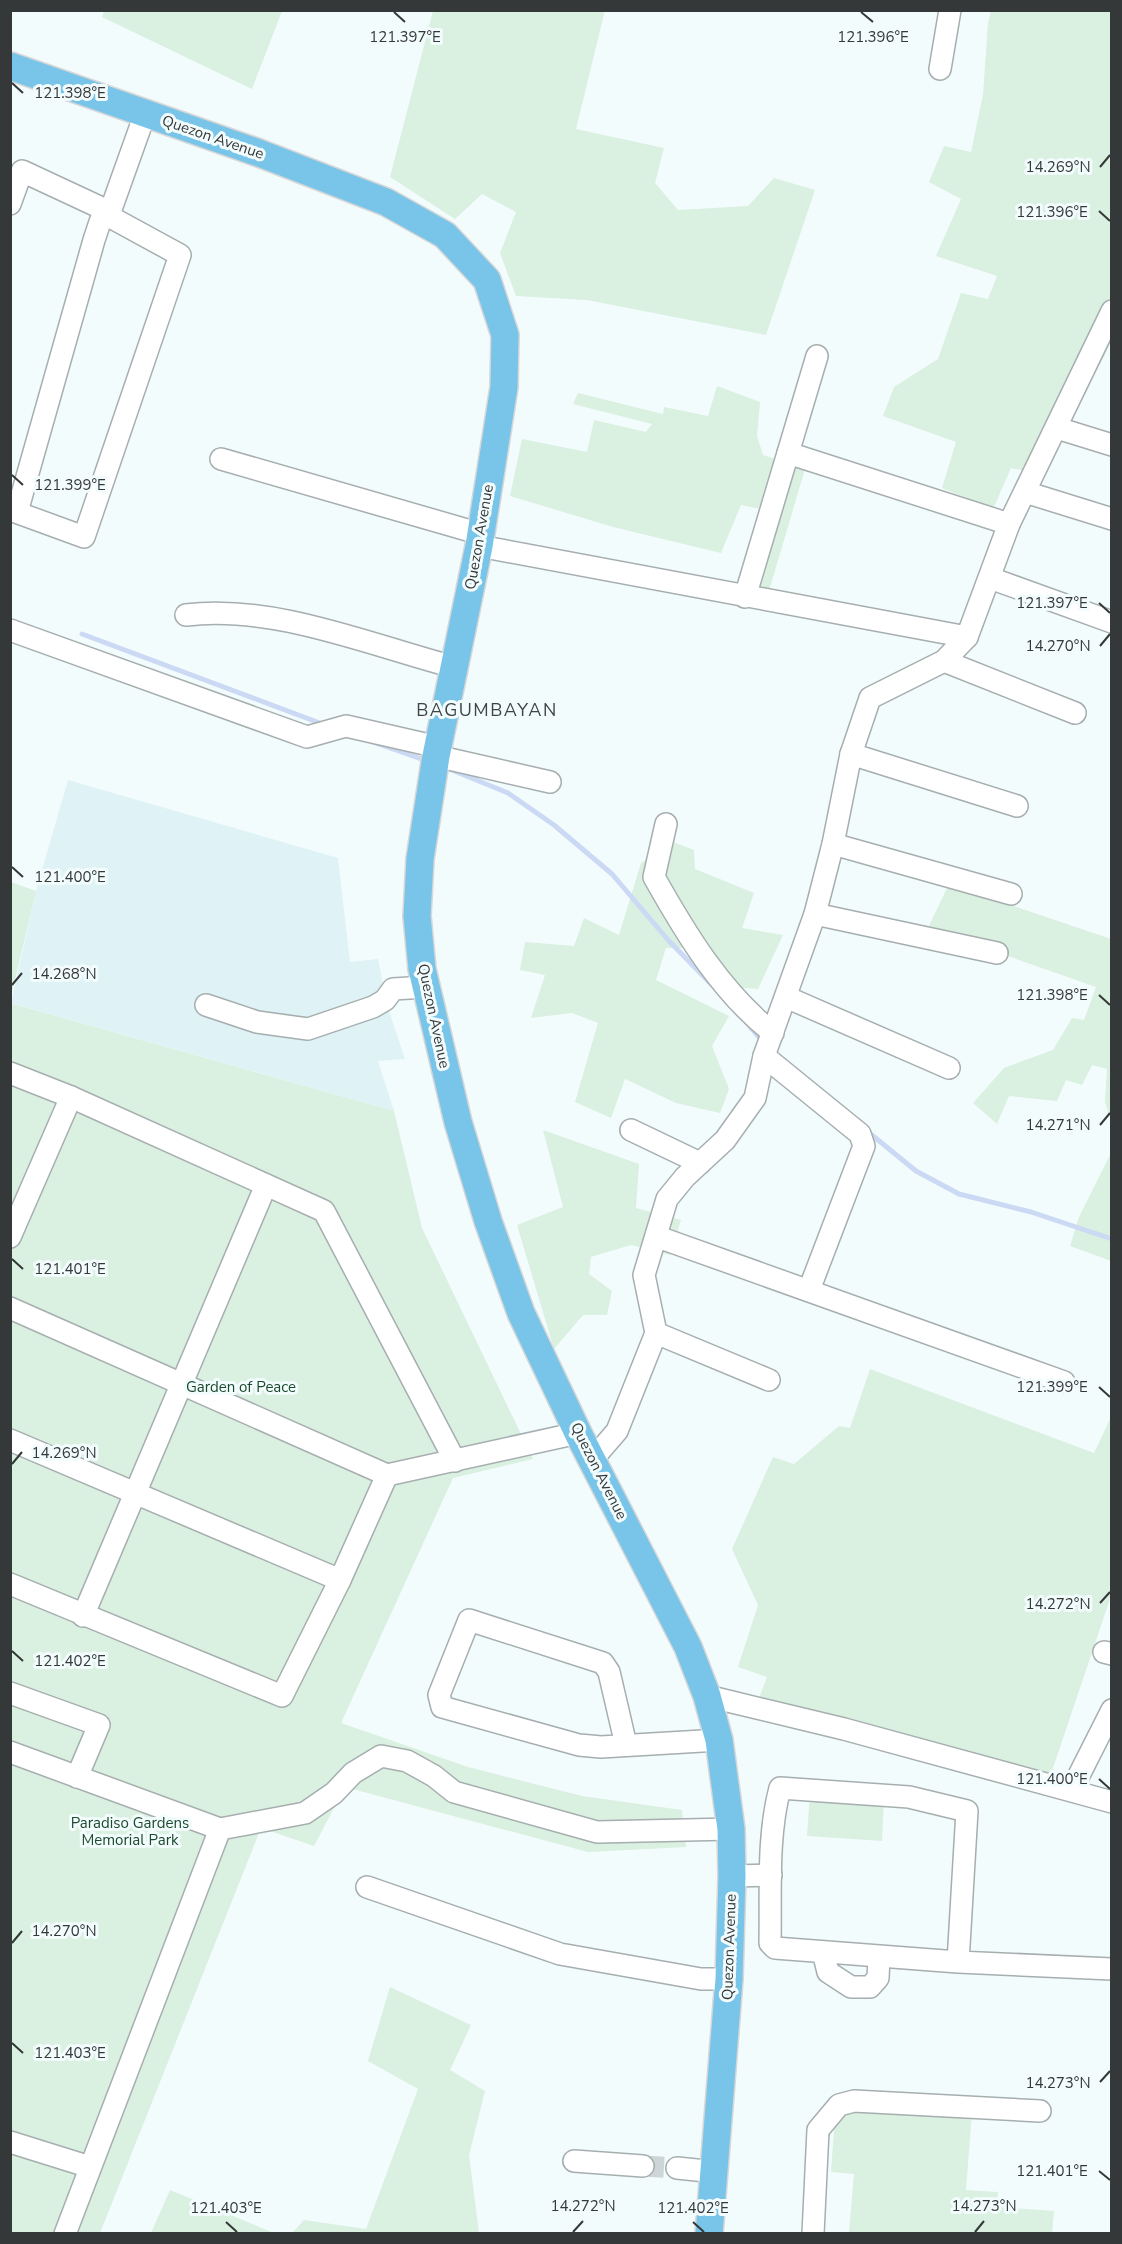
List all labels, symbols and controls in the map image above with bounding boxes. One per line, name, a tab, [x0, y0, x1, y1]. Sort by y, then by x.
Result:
text: 121.397°E	[369, 27, 441, 47]
text: 121.396°E	[837, 27, 909, 47]
text: 121.398°E	[34, 83, 106, 103]
street label: Quezon Avenue	[159, 110, 267, 164]
text: 14.269°N	[1025, 157, 1091, 177]
text: 121.396°E	[1016, 202, 1088, 222]
text: 121.399°E	[34, 475, 106, 495]
street label: Quezon Avenue	[460, 483, 498, 591]
text: 121.397°E	[1016, 593, 1088, 613]
text: 14.270°N	[1025, 636, 1091, 656]
district label: BAGUMBAYAN	[416, 698, 558, 722]
text: 121.400°E	[34, 867, 106, 887]
street label: Quezon Avenue	[413, 962, 455, 1070]
text: 14.268°N	[31, 964, 97, 984]
text: 121.398°E	[1016, 985, 1088, 1005]
text: 14.271°N	[1025, 1115, 1091, 1135]
text: 121.401°E	[34, 1259, 106, 1279]
park label: Garden of Peace	[186, 1377, 296, 1397]
text: 121.399°E	[1016, 1377, 1088, 1397]
street label: Quezon Avenue	[566, 1419, 632, 1523]
text: 14.269°N	[31, 1443, 97, 1463]
text: 14.272°N	[1025, 1594, 1091, 1614]
text: 121.402°E	[34, 1651, 106, 1671]
text: 121.400°E	[1016, 1769, 1088, 1789]
park label: Paradiso Gardens Memorial Park	[71, 1813, 189, 1850]
street label: Quezon Avenue	[717, 1893, 741, 2001]
text: 14.270°N	[31, 1921, 97, 1941]
text: 121.403°E	[34, 2043, 106, 2063]
text: 14.273°N	[1025, 2073, 1091, 2093]
text: 121.401°E	[1016, 2161, 1088, 2181]
text: 14.272°N	[550, 2196, 616, 2216]
text: 14.273°N	[951, 2196, 1017, 2216]
text: 121.403°E	[190, 2198, 262, 2218]
text: 121.402°E	[657, 2198, 729, 2218]

